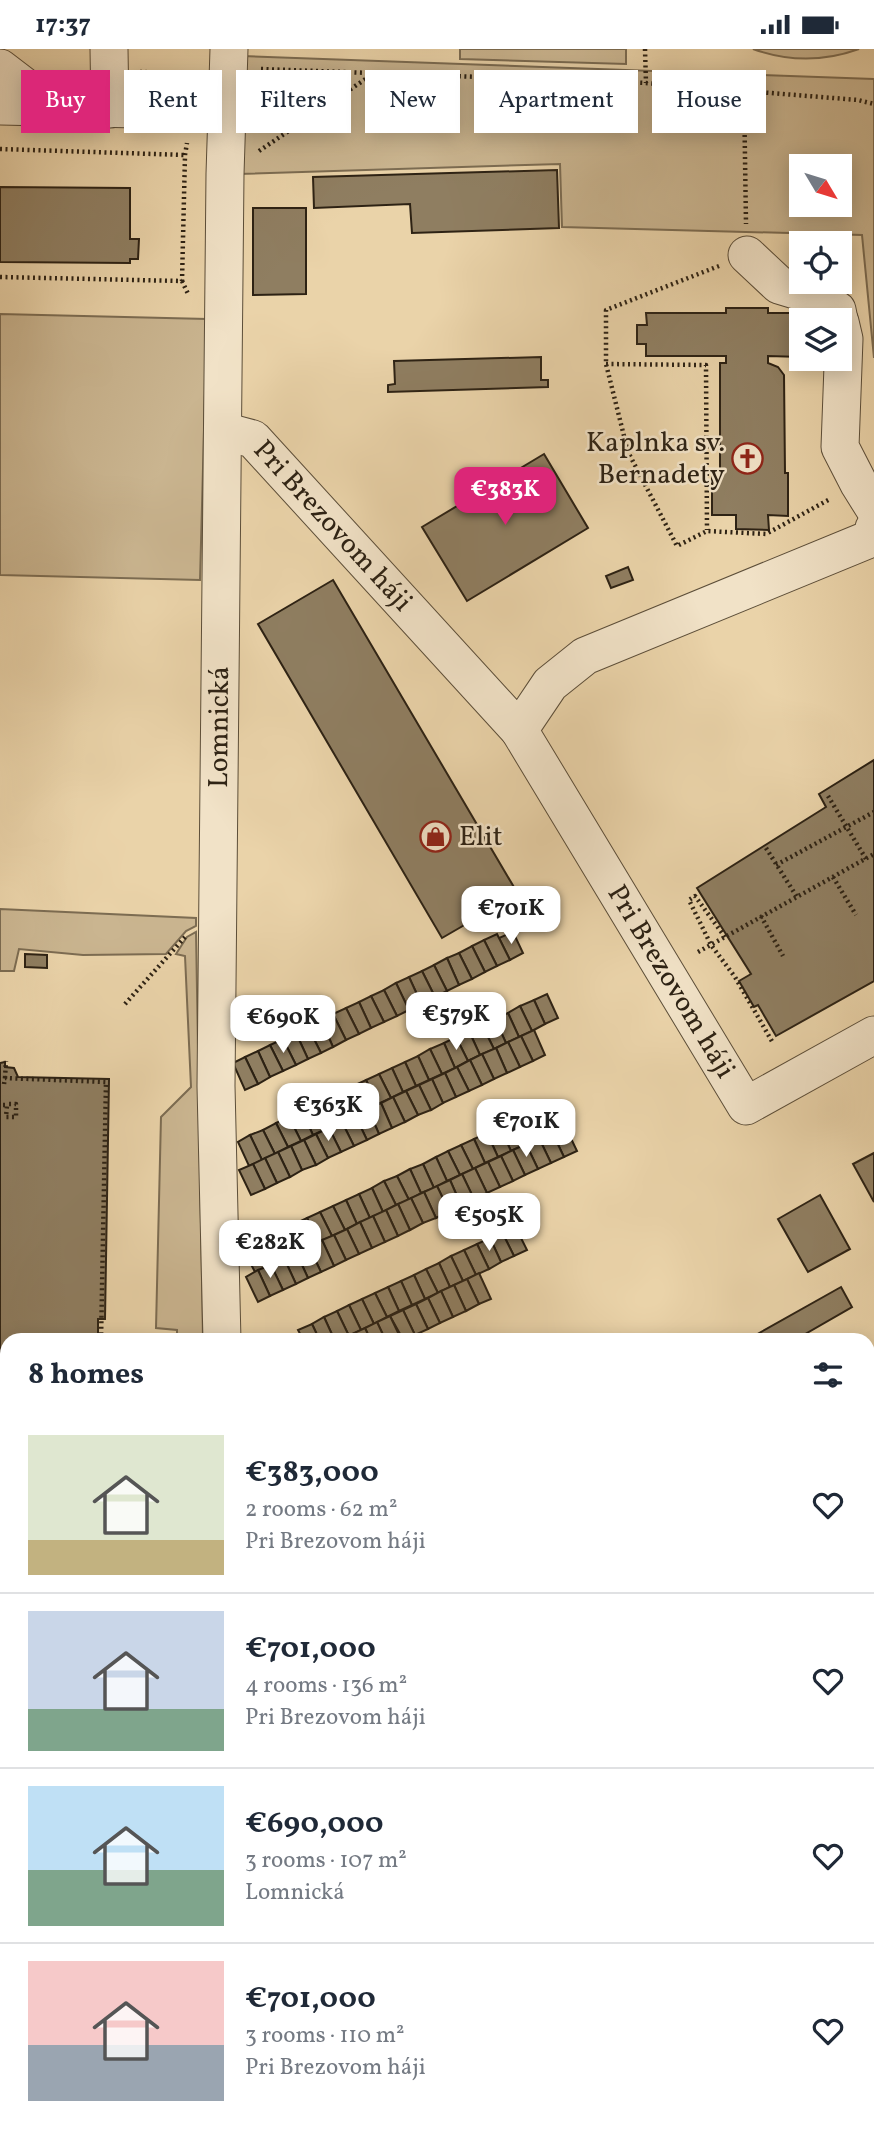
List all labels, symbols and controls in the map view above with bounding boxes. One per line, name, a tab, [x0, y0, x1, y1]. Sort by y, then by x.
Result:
text: 17:37	[35, 7, 91, 43]
chip: Buy	[21, 70, 110, 133]
chip: Rent	[124, 70, 222, 133]
chip: Filters	[236, 70, 351, 133]
chip: New	[365, 70, 460, 133]
chip: Apartment	[474, 70, 638, 133]
chip: House	[652, 70, 766, 133]
north arrow	[789, 154, 852, 217]
map controls	[789, 154, 852, 371]
button: locate	[789, 231, 852, 294]
button: layers	[789, 308, 852, 371]
place label: Kaplnka sv. Bernadety	[586, 424, 725, 495]
street label: Pri Brezovom háji	[244, 432, 421, 620]
church icon: Kaplnka sv. Bernadety	[731, 442, 765, 476]
pin: €383K	[456, 468, 554, 527]
text: €383K	[470, 474, 540, 506]
street label: Lomnická	[199, 666, 240, 788]
place label: Elit	[459, 818, 502, 857]
shop icon: Elit	[419, 820, 453, 854]
street label: Pri Brezovom háji	[597, 877, 745, 1086]
pin: €701K	[462, 887, 560, 946]
text: €701K	[477, 893, 545, 925]
pin: €579K	[407, 993, 505, 1052]
pin: €690K	[234, 995, 332, 1055]
text: €579K	[422, 999, 490, 1031]
text: €690K	[246, 1002, 320, 1034]
pin: €363K	[279, 1083, 377, 1143]
text: €363K	[293, 1090, 363, 1122]
pin: €701K	[477, 1099, 575, 1159]
text: €701K	[492, 1106, 560, 1138]
pin: €505K	[440, 1193, 538, 1253]
text: €505K	[454, 1200, 524, 1232]
pin: €282K	[221, 1221, 319, 1280]
text: €282K	[235, 1227, 305, 1259]
text: 8 homes	[28, 1354, 144, 1396]
icon: filters	[809, 1356, 847, 1394]
text: €383,000	[245, 1452, 379, 1494]
icon: home	[84, 1463, 168, 1547]
icon: heart	[809, 1486, 847, 1524]
text: 2 rooms · 62 m²	[245, 1494, 397, 1526]
text: Pri Brezovom háji	[245, 1526, 426, 1558]
text: €701,000	[245, 1628, 376, 1670]
icon: home	[84, 1639, 168, 1723]
icon: heart	[809, 1662, 847, 1700]
text: 4 rooms · 136 m²	[245, 1670, 407, 1702]
text: Pri Brezovom háji	[245, 1702, 426, 1734]
text: €690,000	[245, 1803, 384, 1845]
icon: home	[84, 1814, 168, 1898]
icon: heart	[809, 1837, 847, 1875]
text: 3 rooms · 107 m²	[245, 1845, 407, 1877]
text: Lomnická	[245, 1877, 345, 1909]
text: €701,000	[245, 1978, 376, 2020]
icon: home	[84, 1989, 168, 2073]
icon: heart	[809, 2012, 847, 2050]
text: 3 rooms · 110 m²	[245, 2020, 405, 2052]
text: Pri Brezovom háji	[245, 2052, 426, 2084]

